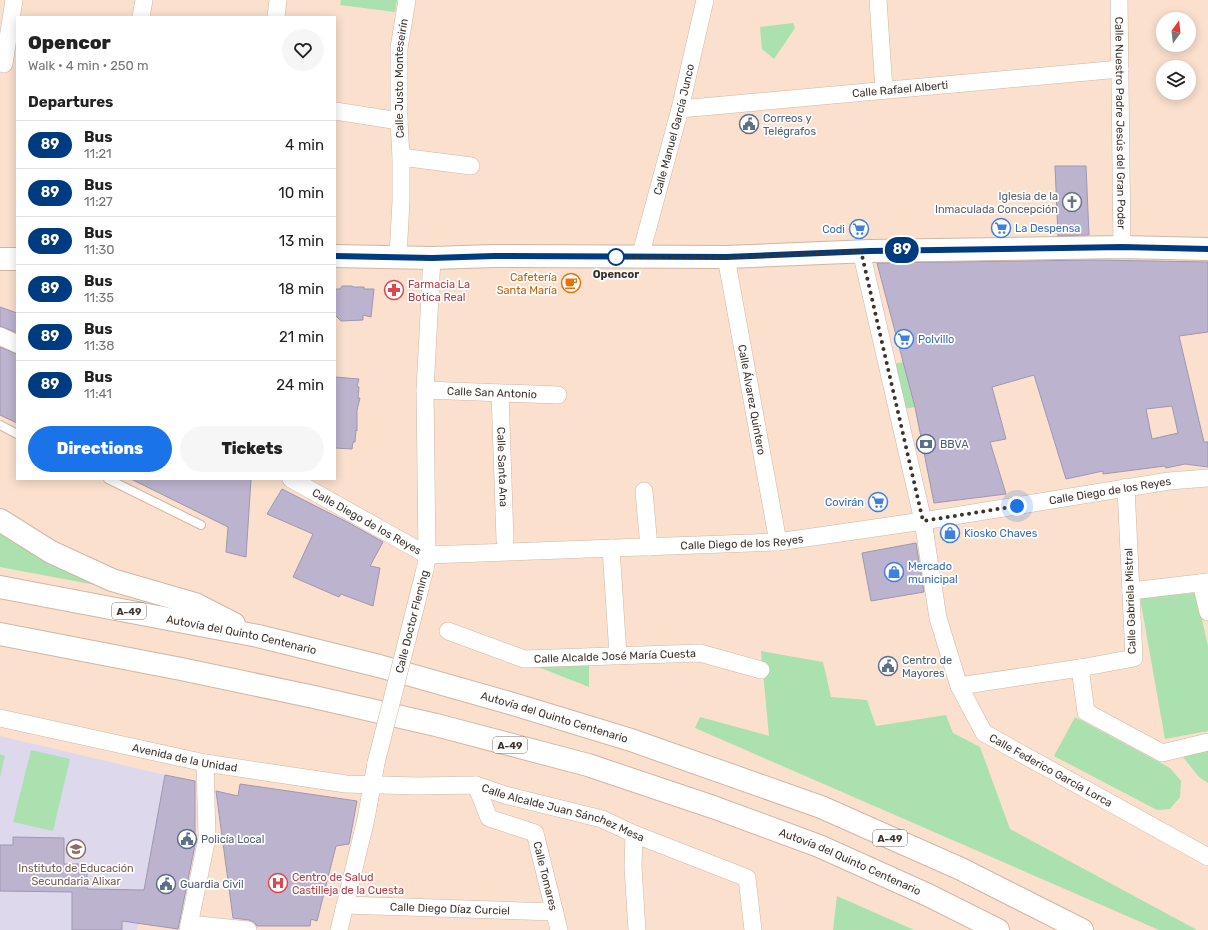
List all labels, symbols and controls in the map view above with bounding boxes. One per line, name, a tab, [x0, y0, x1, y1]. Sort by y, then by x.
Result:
north arrow	[1156, 12, 1196, 52]
map controls	[1156, 12, 1196, 100]
street label: Calle Justo Monteseirín	[393, 17, 411, 139]
street label: Calle Nuestro Padre Jesús del Gran Poder	[1112, 17, 1128, 230]
button: heart	[282, 29, 324, 71]
text: Opencor	[28, 31, 111, 54]
text: Walk · 4 min · 250 m	[28, 58, 149, 73]
button: layers	[1156, 60, 1196, 100]
street label: Calle Manuel García Junco	[651, 63, 697, 197]
street label: Calle Rafael Alberti	[852, 79, 949, 100]
text: Departures	[28, 93, 113, 111]
place label: Correos y Telégrafos	[763, 112, 816, 138]
public building icon: Correos y Telégrafos	[738, 113, 760, 135]
text: Bus	[84, 128, 112, 146]
text: 89	[41, 136, 59, 153]
text: 4 min	[285, 136, 324, 154]
text: 11:21	[84, 146, 112, 161]
text: Bus	[84, 176, 112, 194]
text: 89	[41, 184, 59, 201]
text: 10 min	[278, 184, 324, 202]
place label: Iglesia de la Inmaculada Concepción	[935, 190, 1058, 216]
church icon: Iglesia de la Inmaculada Concepción	[1061, 191, 1083, 213]
text: 11:27	[84, 194, 113, 209]
supermarket icon: La Despensa	[990, 217, 1012, 239]
supermarket icon: Codi	[848, 218, 870, 240]
place label: La Despensa	[1015, 222, 1080, 235]
place label: Codi	[822, 223, 845, 236]
text: Bus	[84, 224, 112, 242]
text: 89	[41, 232, 59, 249]
text: 13 min	[279, 232, 324, 250]
line badge: 89	[884, 237, 920, 263]
text: 89	[893, 241, 911, 258]
text: 11:30	[84, 242, 115, 257]
marker: Opencor	[607, 248, 625, 266]
place label: Opencor	[593, 268, 639, 281]
place label: Cafetería Santa María	[497, 271, 557, 297]
text: Bus	[84, 272, 112, 290]
cafe icon: Cafetería Santa María	[560, 272, 582, 294]
place label: Farmacia La Botica Real	[408, 278, 470, 304]
pharmacy icon: Farmacia La Botica Real	[383, 279, 405, 301]
text: 89	[41, 280, 59, 297]
text: 18 min	[278, 280, 324, 298]
text: 11:35	[84, 290, 114, 305]
text: Bus	[84, 320, 112, 338]
text: 89	[41, 328, 59, 345]
text: 21 min	[279, 328, 324, 346]
supermarket icon: Polvillo	[893, 328, 915, 350]
place label: Polvillo	[918, 333, 954, 346]
text: 11:38	[84, 338, 115, 353]
street label: Calle Álvarez Quintero	[735, 343, 768, 456]
text: Bus	[84, 368, 112, 386]
text: 89	[41, 376, 59, 393]
text: 24 min	[276, 376, 324, 394]
street label: Calle San Antonio	[447, 385, 537, 401]
text: 11:41	[84, 386, 112, 401]
button: Directions	[28, 426, 172, 472]
button: Tickets	[180, 426, 324, 472]
street label: Calle Santa Ana	[494, 427, 510, 507]
bank icon: BBVA	[915, 433, 937, 455]
place label: BBVA	[940, 438, 969, 451]
street label: Calle Diego de los Reyes	[1048, 475, 1172, 507]
street label: Calle Diego de los Reyes	[310, 486, 424, 558]
supermarket icon: Covirán	[867, 491, 889, 513]
place label: Covirán	[825, 496, 864, 509]
your location	[1007, 496, 1027, 516]
shop icon: Kiosko Chaves	[939, 522, 961, 544]
place label: Kiosko Chaves	[964, 527, 1038, 540]
street label: Calle Diego de los Reyes	[680, 532, 805, 553]
street label: Calle Gabriela Mistral	[1122, 548, 1139, 654]
place label: Mercado municipal	[908, 560, 958, 586]
shop icon: Mercado municipal	[883, 561, 905, 583]
street label: Calle Doctor Fleming	[393, 569, 432, 675]
road number: A-49	[112, 603, 146, 619]
street label: Autovía del Quinto Centenario	[165, 613, 318, 657]
street label: Calle Alcalde José María Cuesta	[534, 647, 696, 666]
place label: Centro de Mayores	[902, 654, 952, 680]
public building icon: Centro de Mayores	[877, 655, 899, 677]
street label: Autovía del Quinto Centenario	[479, 689, 630, 746]
street label: Calle Federico García Lorca	[987, 731, 1114, 810]
road number: A-49	[493, 737, 527, 753]
street label: Avenida de la Unidad	[131, 741, 238, 775]
street label: Calle Alcalde Juan Sánchez Mesa	[480, 781, 646, 844]
street label: Autovía del Quinto Centenario	[777, 826, 923, 898]
public building icon: Policía Local	[176, 828, 198, 850]
road number: A-49	[873, 830, 907, 846]
place label: Policía Local	[201, 833, 264, 846]
school or university icon: Instituto de Educación Secundaria Alixar	[65, 838, 87, 860]
street label: Calle Tomares	[530, 840, 560, 912]
place label: Instituto de Educación Secundaria Alixar	[18, 862, 134, 888]
place label: Centro de Salud Castilleja de la Cuesta	[292, 871, 404, 897]
hospital icon: Centro de Salud Castilleja de la Cuesta	[267, 872, 289, 894]
public building icon: Guardia Civil	[155, 873, 177, 895]
place label: Guardia Civil	[180, 878, 244, 891]
street label: Calle Diego Díaz Curciel	[390, 901, 510, 917]

